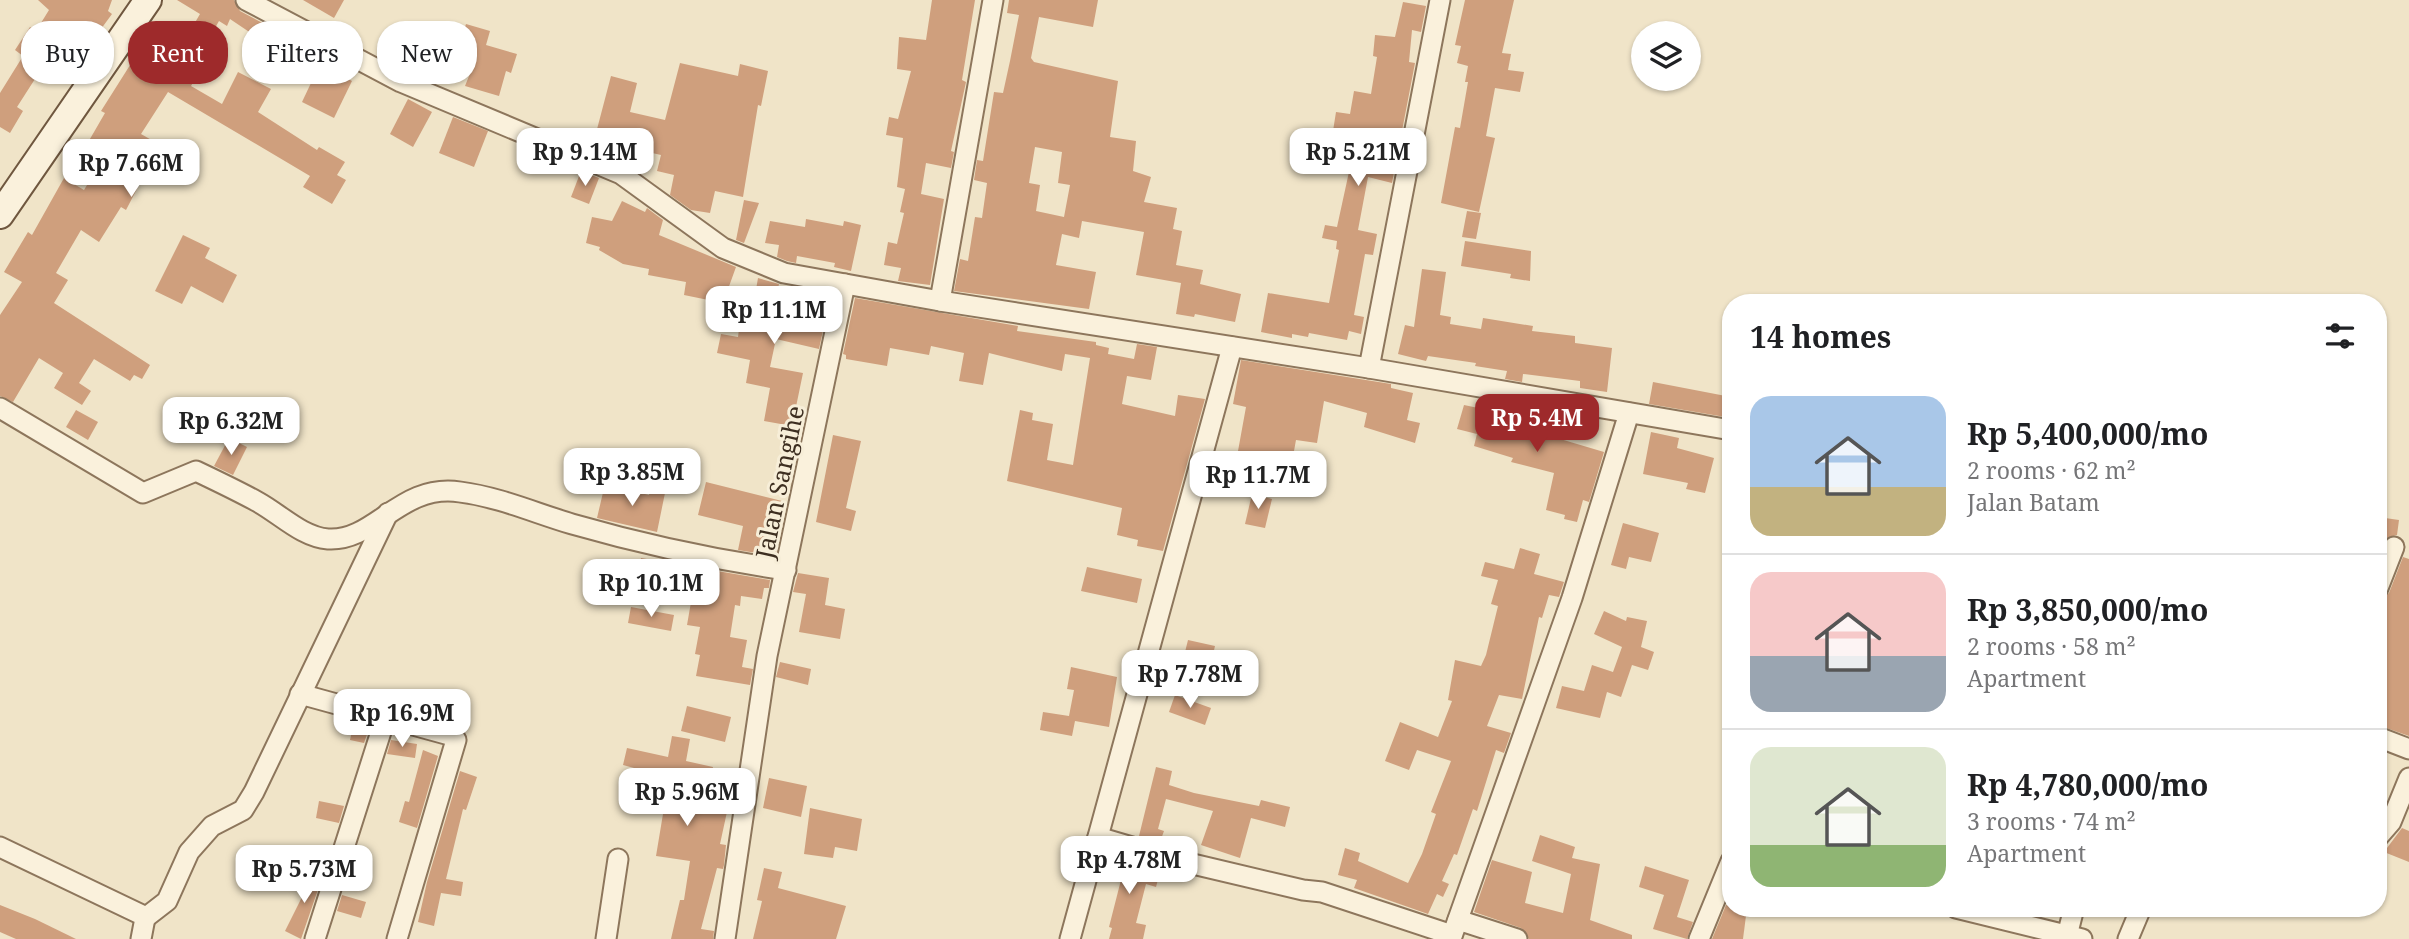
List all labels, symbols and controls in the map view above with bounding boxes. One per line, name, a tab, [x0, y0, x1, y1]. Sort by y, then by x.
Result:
chip: Buy	[21, 21, 114, 84]
chip: Rent	[128, 21, 228, 84]
chip: Filters	[242, 21, 363, 84]
chip: New	[377, 21, 477, 84]
map controls	[1631, 21, 1701, 91]
button: layers	[1631, 21, 1701, 91]
pin: Rp 9.14M	[513, 128, 657, 188]
pin: Rp 5.21M	[1286, 128, 1430, 188]
text: Rp 9.14M	[533, 135, 637, 167]
text: Rp 5.21M	[1306, 135, 1410, 167]
pin: Rp 7.66M	[59, 140, 203, 199]
text: Rp 7.66M	[79, 146, 183, 178]
pin: Rp 11.1M	[702, 286, 846, 346]
text: Rp 11.1M	[722, 293, 826, 325]
text: 14 homes	[1750, 316, 1891, 357]
icon: filters	[2321, 317, 2359, 355]
pin: Rp 5.4M	[1472, 394, 1602, 454]
pin: Rp 6.32M	[159, 398, 303, 457]
text: Rp 5.4M	[1491, 401, 1583, 433]
street label: Jalan Sangihe	[746, 403, 811, 562]
text: Rp 6.32M	[179, 404, 283, 436]
text: Rp 5,400,000/mo	[1967, 413, 2208, 454]
icon: home	[1806, 424, 1890, 508]
pin: Rp 3.85M	[560, 448, 704, 508]
pin: Rp 11.7M	[1186, 452, 1330, 511]
text: 2 rooms · 62 m²	[1967, 454, 2136, 486]
text: Rp 3.85M	[580, 455, 684, 487]
text: Rp 11.7M	[1206, 458, 1310, 490]
text: Jalan Batam	[1967, 486, 2100, 518]
pin: Rp 10.1M	[579, 560, 723, 619]
text: Rp 10.1M	[599, 566, 703, 598]
text: Rp 3,850,000/mo	[1967, 589, 2208, 630]
icon: home	[1806, 600, 1890, 684]
text: 2 rooms · 58 m²	[1967, 630, 2136, 662]
pin: Rp 7.78M	[1118, 650, 1262, 710]
text: Rp 7.78M	[1138, 657, 1242, 689]
text: Apartment	[1967, 662, 2086, 694]
pin: Rp 16.9M	[330, 690, 474, 749]
text: Rp 16.9M	[350, 696, 454, 728]
text: Rp 4,780,000/mo	[1967, 764, 2208, 805]
pin: Rp 5.96M	[615, 768, 759, 828]
text: Rp 5.96M	[635, 775, 739, 807]
icon: home	[1806, 775, 1890, 859]
text: 3 rooms · 74 m²	[1967, 805, 2136, 837]
pin: Rp 4.78M	[1057, 836, 1201, 896]
text: Apartment	[1967, 837, 2086, 869]
text: Rp 4.78M	[1077, 843, 1181, 875]
pin: Rp 5.73M	[232, 846, 376, 905]
text: Rp 5.73M	[252, 852, 356, 884]

